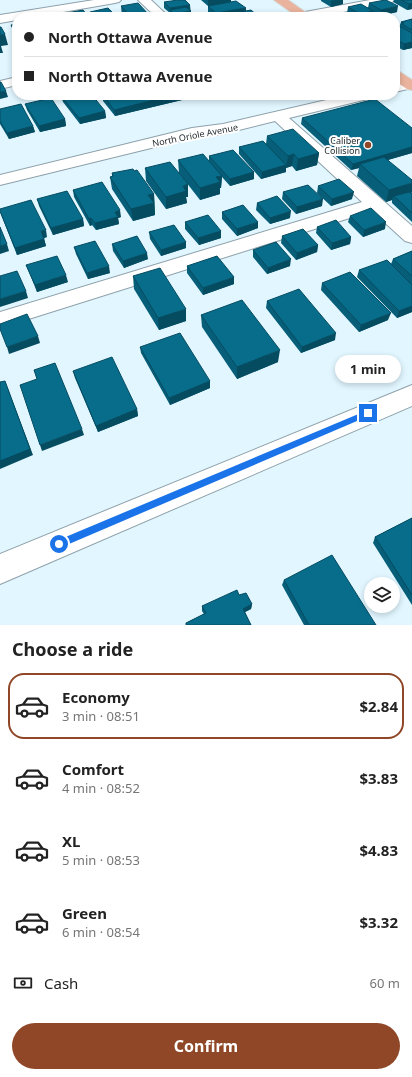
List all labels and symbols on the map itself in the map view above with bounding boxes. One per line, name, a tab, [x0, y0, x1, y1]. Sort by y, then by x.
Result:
street label: North Oriole Avenue	[151, 120, 239, 150]
place label: Caliber Collision	[324, 134, 360, 157]
marker: Caliber Collision	[363, 140, 373, 150]
callout: 1 min	[335, 355, 401, 383]
route end	[359, 404, 377, 422]
route start	[50, 535, 68, 553]

